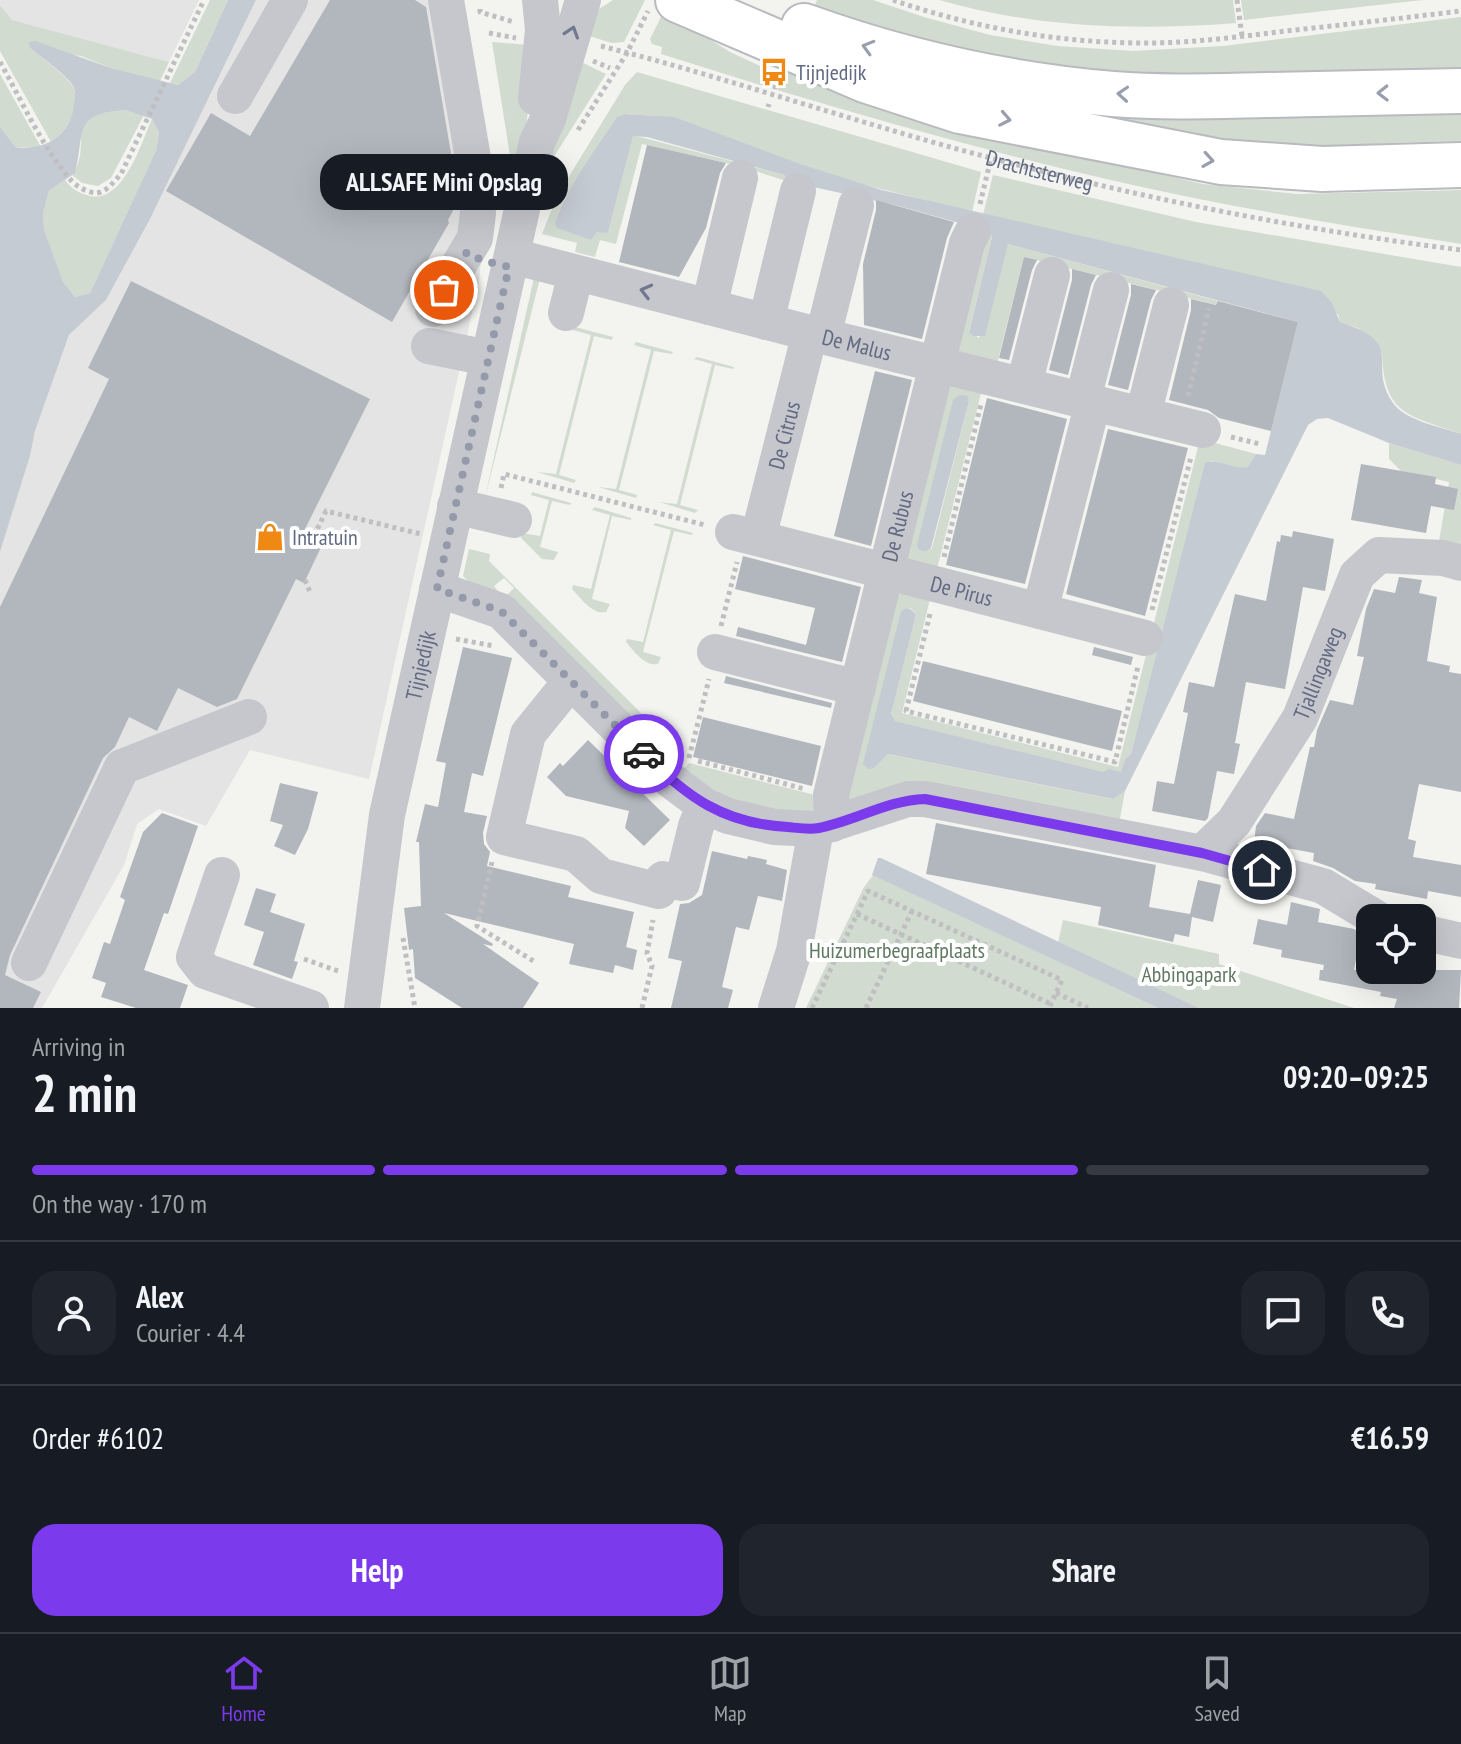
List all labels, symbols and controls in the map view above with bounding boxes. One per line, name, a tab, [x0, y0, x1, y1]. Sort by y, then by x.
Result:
one-way arrow	[563, 26, 579, 40]
one-way arrow	[862, 40, 875, 56]
bus stop icon: Tijnjedijk	[759, 57, 789, 87]
place label: Tijnjedijk	[796, 58, 867, 86]
one-way arrow	[1376, 84, 1389, 101]
one-way arrow	[1116, 86, 1129, 103]
one-way arrow	[998, 110, 1012, 127]
street label: Drachtsterweg	[983, 143, 1096, 197]
one-way arrow	[1201, 151, 1215, 168]
callout: ALLSAFE Mini Opslag	[320, 154, 568, 210]
text: ALLSAFE Mini Opslag	[346, 165, 542, 198]
pin	[410, 256, 478, 324]
icon: bag	[422, 268, 466, 312]
one-way arrow	[639, 284, 653, 301]
street label: De Malus	[819, 323, 894, 367]
street label: De Citrus	[762, 398, 806, 472]
street label: De Rubus	[875, 488, 919, 564]
shop icon: Intratuin	[255, 522, 285, 552]
place label: Intratuin	[292, 523, 358, 551]
street label: De Pirus	[928, 569, 996, 612]
street label: Tjallingaweg	[1287, 623, 1349, 724]
street label: Tijnjedijk	[399, 627, 442, 703]
courier	[604, 714, 684, 794]
icon: car	[622, 732, 666, 776]
pin	[1228, 836, 1296, 904]
icon: home	[1240, 848, 1284, 892]
map controls	[1356, 904, 1436, 984]
button: locate	[1356, 904, 1436, 984]
park label: Huizumerbegraafplaats	[809, 936, 985, 964]
park label: Abbingapark	[1141, 960, 1237, 988]
text: Arriving in	[32, 1030, 125, 1063]
text: 09:20–09:25	[1283, 1057, 1429, 1096]
text: 2 min	[32, 1059, 137, 1126]
text: On the way · 170 m	[32, 1187, 207, 1220]
button: person	[32, 1271, 116, 1355]
button: chat	[1241, 1271, 1325, 1355]
button: phone	[1345, 1271, 1429, 1355]
text: Alex	[136, 1277, 184, 1316]
text: Courier · 4.4	[136, 1316, 245, 1349]
text: Order #6102	[32, 1418, 164, 1457]
text: €16.59	[1351, 1418, 1429, 1457]
button: Help	[32, 1524, 723, 1616]
button: Share	[739, 1524, 1429, 1616]
tab: Home	[221, 1651, 266, 1727]
tab: Map	[708, 1651, 752, 1727]
tab: Saved	[1194, 1651, 1240, 1727]

